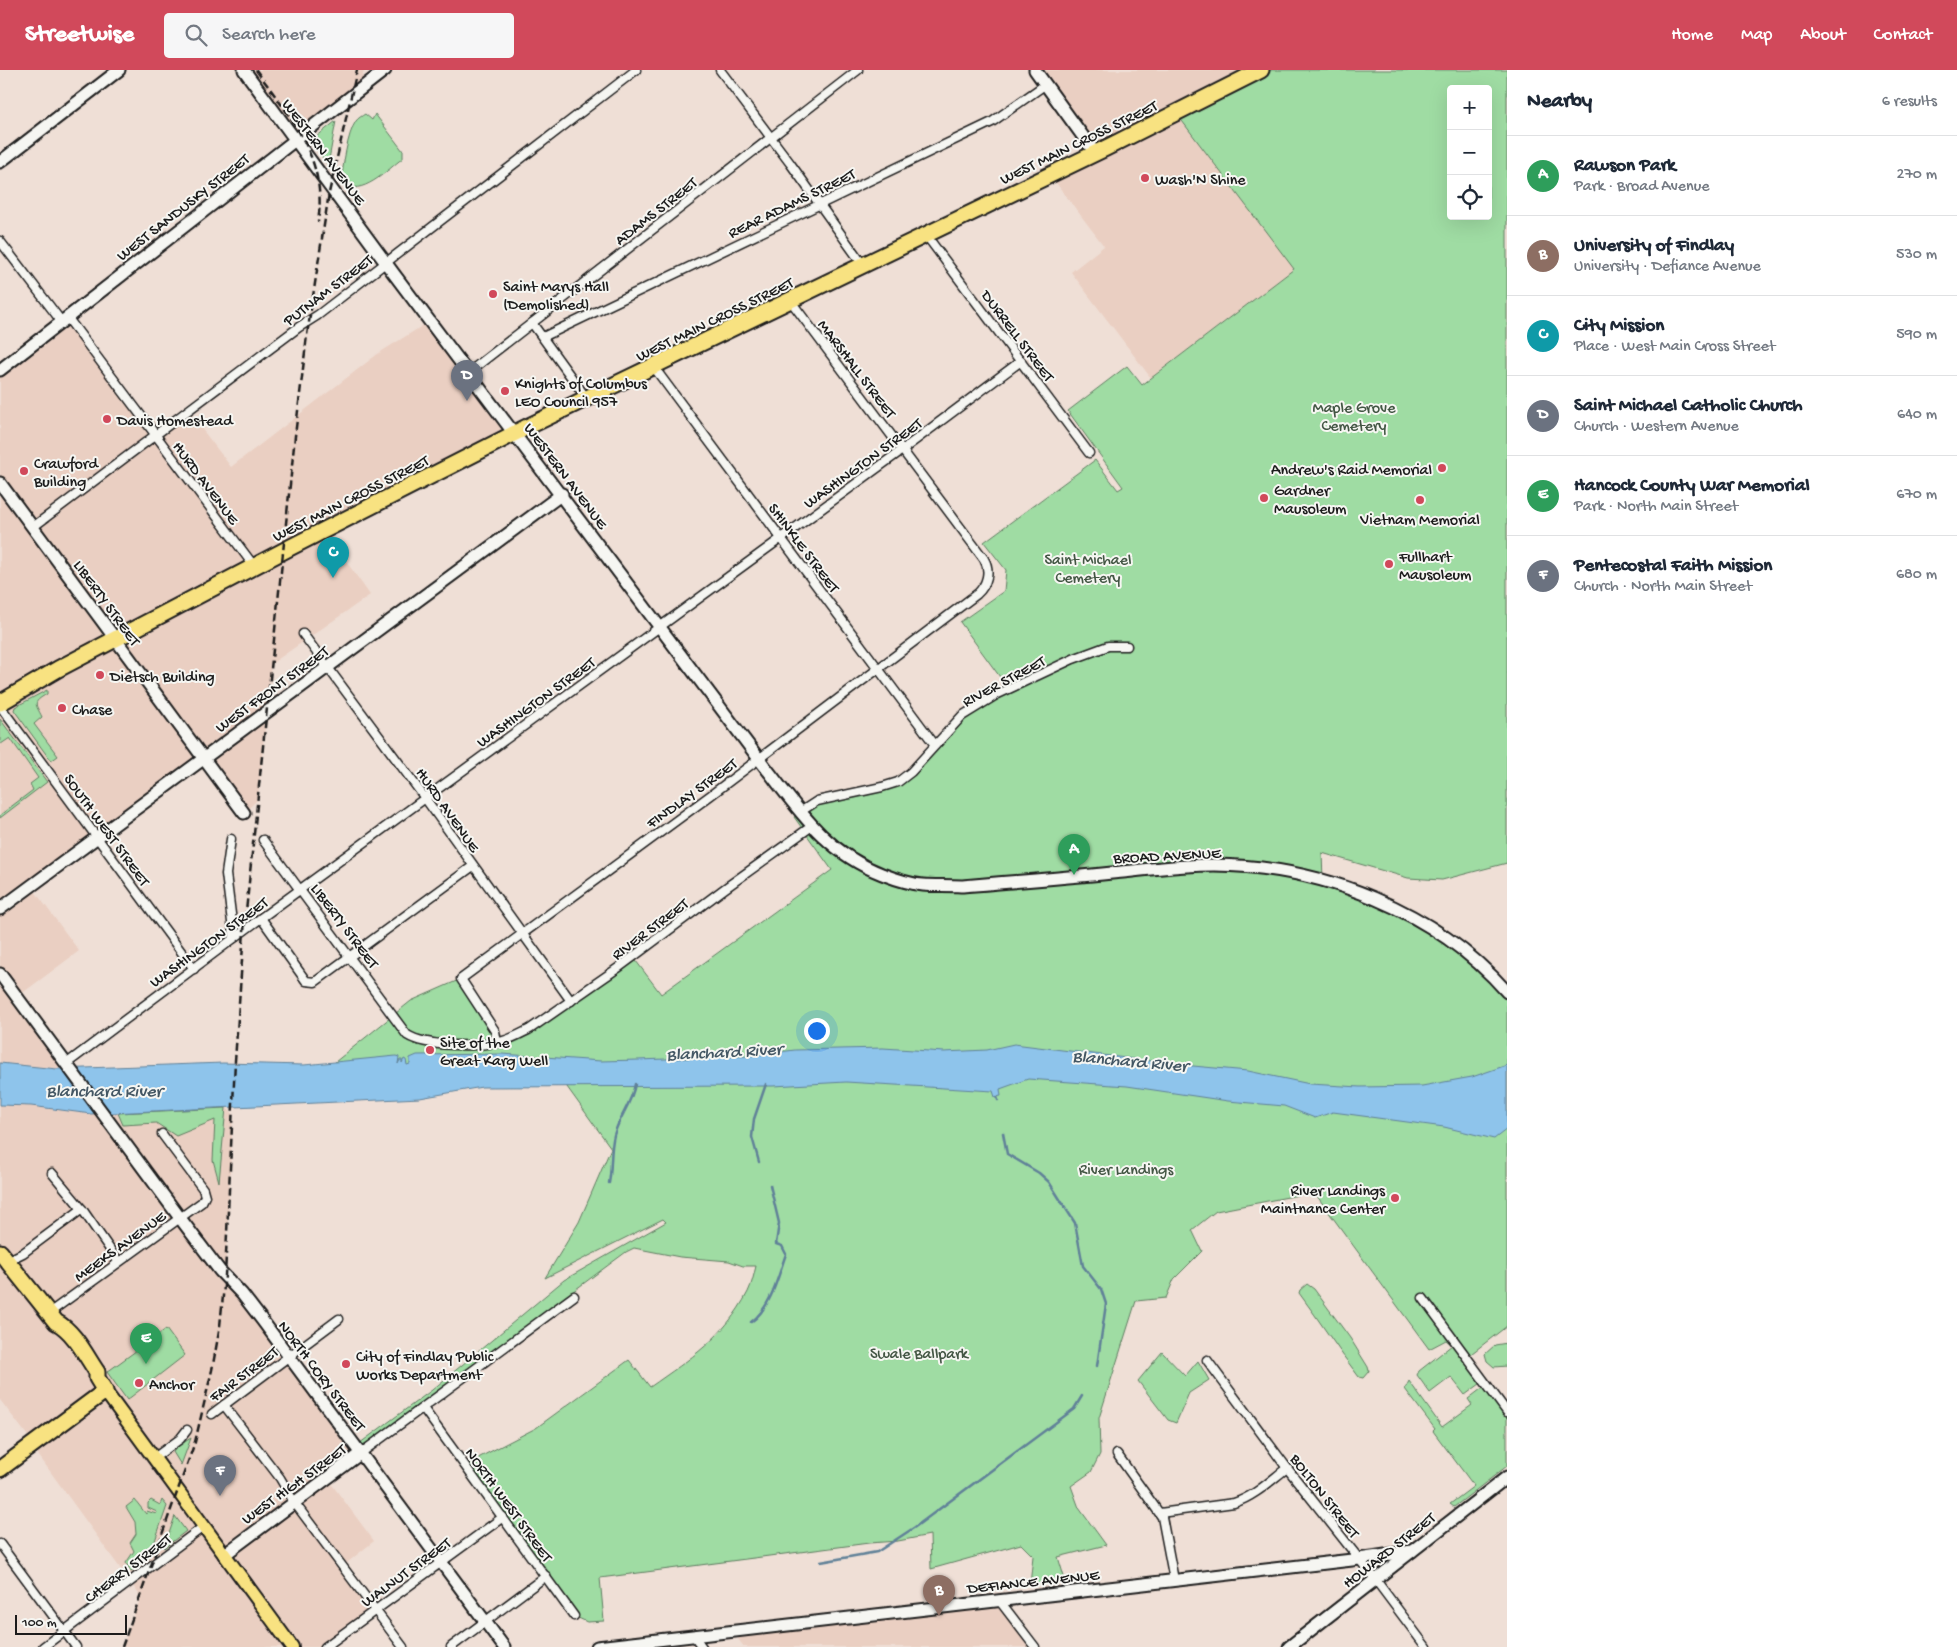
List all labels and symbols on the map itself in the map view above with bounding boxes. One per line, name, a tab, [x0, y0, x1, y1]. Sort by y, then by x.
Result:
street label: WESTERN AVENUE	[276, 96, 369, 211]
street label: WEST MAIN CROSS STREET	[998, 97, 1162, 191]
street label: WEST SANDUSKY STREET	[114, 150, 255, 267]
street label: REAR ADAMS STREET	[726, 166, 860, 244]
marker: Wash'N Shine	[1139, 172, 1151, 184]
place label: Wash'N Shine	[1155, 172, 1246, 191]
street label: ADAMS STREET	[612, 174, 703, 251]
street label: PUTNAM STREET	[280, 251, 378, 332]
street label: WEST MAIN CROSS STREET	[634, 274, 798, 368]
place label: Saint Marys Hall (Demolished)	[503, 279, 609, 316]
street label: DURRELL STREET	[975, 287, 1057, 387]
marker: Saint Marys Hall (Demolished)	[487, 288, 499, 300]
street label: MARSHALL STREET	[812, 317, 899, 424]
pin: D	[451, 360, 483, 401]
place label: Knights of Columbus LEO Council 957	[515, 376, 648, 413]
marker: Knights of Columbus LEO Council 957	[499, 385, 511, 397]
park label: Maple Grove Cemetery	[1313, 400, 1396, 437]
marker: Davis Homestead	[101, 413, 113, 425]
place label: Davis Homestead	[116, 413, 234, 432]
street label: WASHINGTON STREET	[801, 415, 928, 514]
street label: WESTERN AVENUE	[518, 420, 611, 535]
street label: HURD AVENUE	[167, 439, 242, 530]
street label: WEST MAIN CROSS STREET	[270, 452, 434, 548]
place label: Crawford Building	[33, 456, 99, 493]
place label: Andrew's Raid Memorial	[1271, 462, 1432, 481]
marker: Andrew's Raid Memorial	[1436, 462, 1448, 474]
marker: Crawford Building	[18, 465, 30, 477]
place label: Gardner Mausoleum	[1274, 483, 1347, 520]
marker: Gardner Mausoleum	[1258, 492, 1270, 504]
marker: Vietnam Memorial	[1414, 494, 1426, 506]
street label: SHINKLE STREET	[762, 501, 843, 598]
place label: Vietnam Memorial	[1359, 512, 1480, 531]
pin: C	[317, 537, 349, 578]
place label: Fullhart Mausoleum	[1398, 549, 1472, 586]
park label: Saint Michael Cemetery	[1045, 552, 1131, 589]
street label: LIBERTY STREET	[68, 557, 143, 651]
marker: Fullhart Mausoleum	[1383, 558, 1395, 570]
street label: WEST FRONT STREET	[213, 643, 334, 738]
street label: RIVER STREET	[960, 653, 1050, 713]
street label: WASHINGTON STREET	[474, 654, 601, 753]
marker: Dietsch Building	[94, 669, 106, 681]
place label: Dietsch Building	[109, 669, 215, 688]
marker: Chase	[56, 702, 68, 714]
place label: Chase	[72, 702, 113, 721]
street label: FINDLAY STREET	[643, 755, 743, 835]
street label: HURD AVENUE	[410, 765, 483, 858]
street label: SOUTH WEST STREET	[58, 771, 153, 892]
pin: A	[1058, 834, 1090, 875]
street label: BROAD AVENUE	[1112, 845, 1223, 870]
street label: LIBERTY STREET	[305, 881, 382, 974]
street label: WASHINGTON STREET	[147, 894, 274, 993]
street label: RIVER STREET	[609, 895, 694, 966]
your location	[804, 1018, 830, 1044]
place label: Site of the Great Karg Well	[440, 1035, 548, 1072]
water label: Blanchard River	[666, 1040, 786, 1067]
marker: Site of the Great Karg Well	[424, 1044, 436, 1056]
water label: Blanchard River	[1071, 1047, 1192, 1078]
water label: Blanchard River	[46, 1082, 165, 1103]
park label: River Landings	[1079, 1162, 1174, 1181]
place label: River Landings Maintnance Center	[1261, 1183, 1386, 1220]
marker: River Landings Maintnance Center	[1389, 1192, 1401, 1204]
street label: MEEKS AVENUE	[71, 1208, 172, 1288]
street label: NORTH CORY STREET	[272, 1318, 368, 1437]
pin: E	[130, 1323, 162, 1364]
street label: FAIR STREET	[206, 1343, 284, 1409]
park label: Swale Ballpark	[870, 1346, 970, 1365]
place label: City of Findlay Public Works Department	[356, 1349, 494, 1386]
marker: City of Findlay Public Works Department	[340, 1358, 352, 1370]
marker: Anchor	[133, 1377, 145, 1389]
place label: Anchor	[149, 1377, 195, 1396]
street label: WEST HIGH STREET	[239, 1441, 352, 1530]
street label: NORTH WEST STREET	[459, 1445, 555, 1568]
street label: BOLTON STREET	[1284, 1450, 1363, 1544]
pin: F	[204, 1455, 236, 1496]
street label: HOWARD STREET	[1340, 1509, 1441, 1594]
street label: CHERRY STREET	[82, 1530, 177, 1609]
street label: WALNUT STREET	[358, 1534, 456, 1613]
street label: DEFIANCE AVENUE	[965, 1567, 1101, 1600]
pin: B	[923, 1575, 955, 1616]
scale bar	[15, 1612, 128, 1635]

